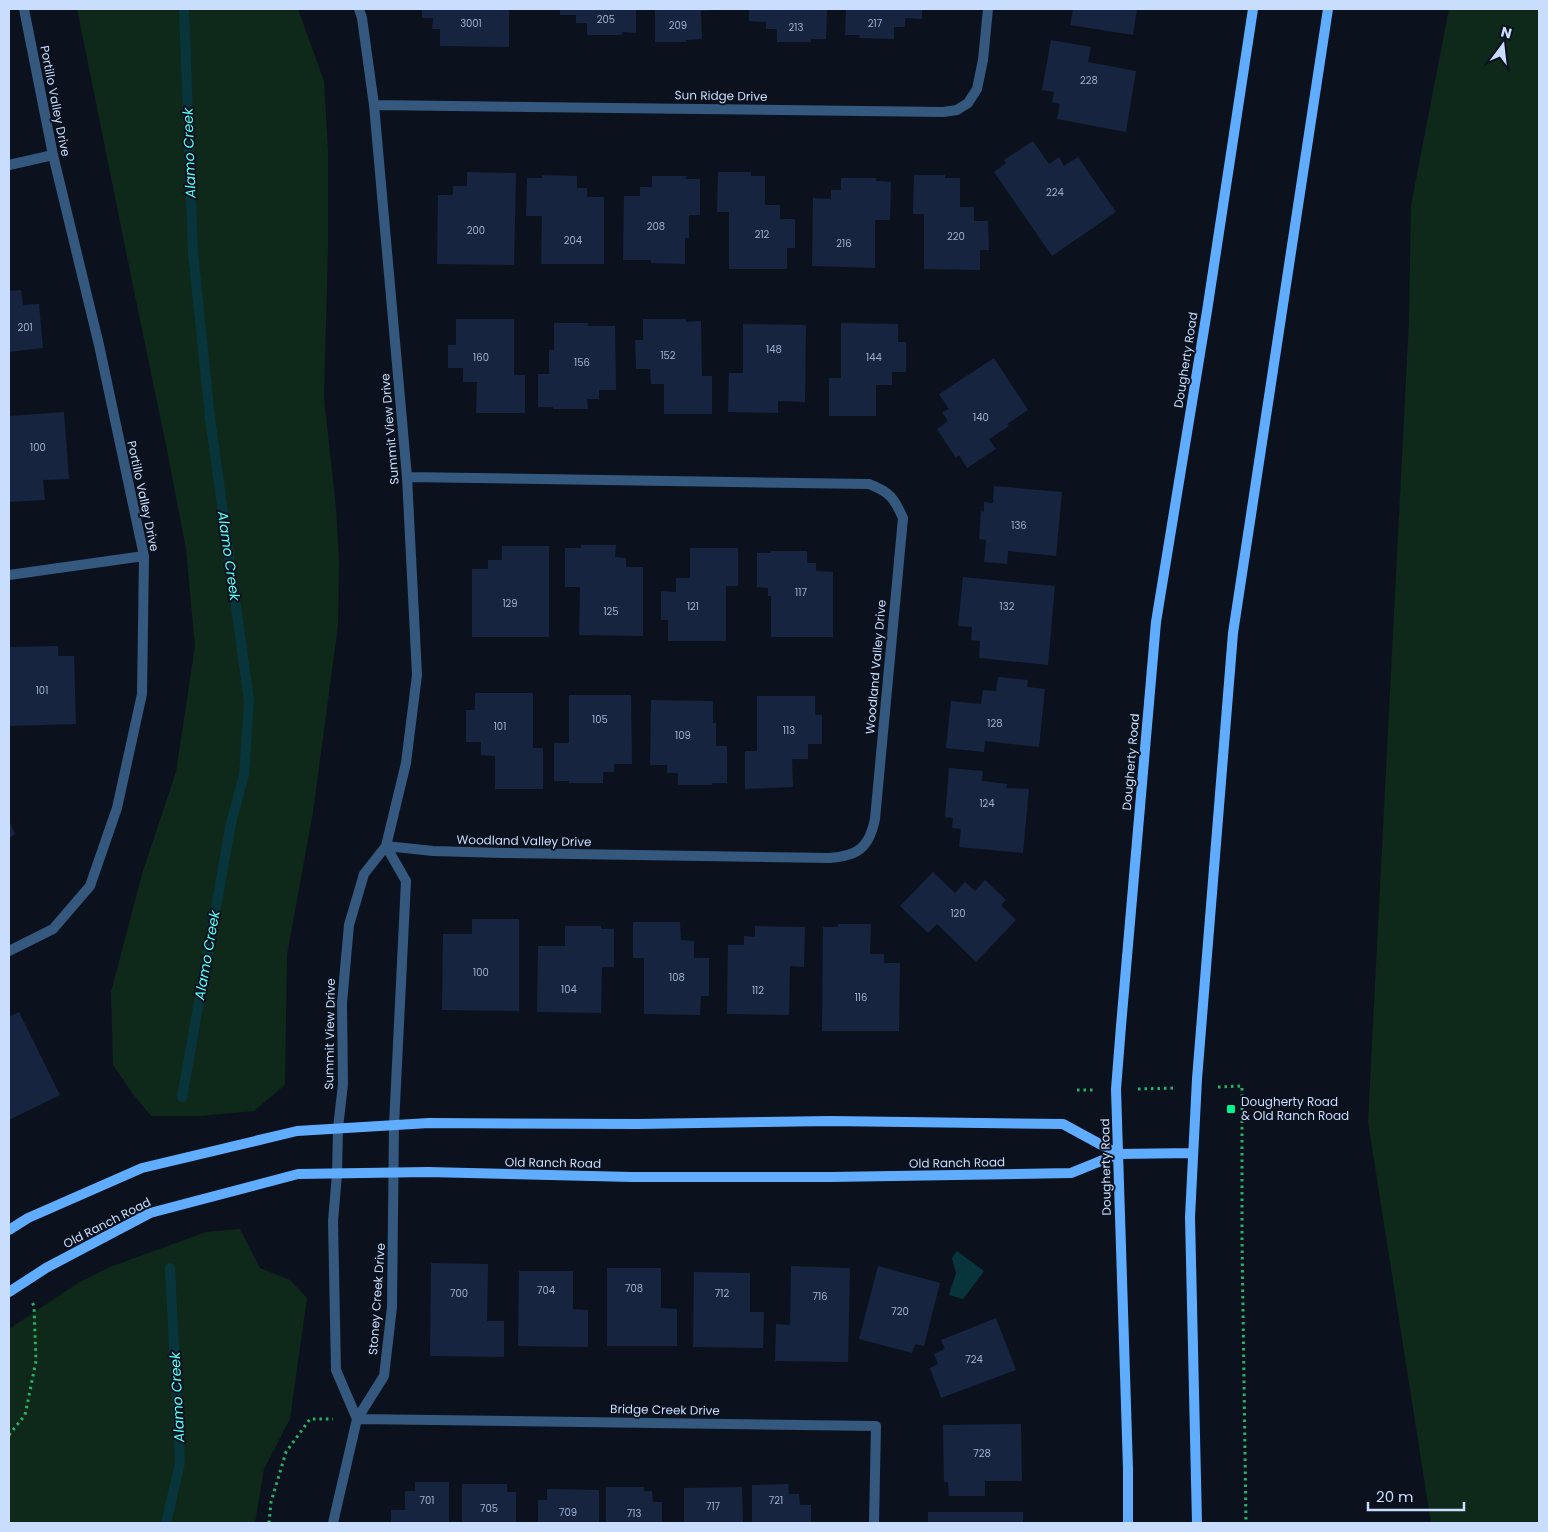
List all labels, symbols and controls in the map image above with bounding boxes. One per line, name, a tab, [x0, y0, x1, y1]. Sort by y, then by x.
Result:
house number: 205	[597, 12, 615, 27]
house number: 3001	[460, 16, 482, 31]
house number: 217	[868, 16, 883, 31]
house number: 209	[669, 18, 687, 33]
house number: 213	[789, 20, 804, 35]
north arrow	[1478, 20, 1528, 70]
text: N	[1499, 21, 1514, 43]
street label: Portillo Valley Drive	[36, 44, 75, 158]
house number: 228	[1080, 73, 1098, 88]
street label: Sun Ridge Drive	[674, 86, 768, 105]
water label: Alamo Creek	[177, 107, 201, 200]
house number: 224	[1046, 185, 1064, 200]
house number: 208	[647, 219, 665, 234]
house number: 200	[467, 223, 485, 238]
house number: 212	[755, 227, 770, 242]
house number: 220	[947, 229, 965, 244]
house number: 204	[564, 233, 582, 248]
house number: 216	[836, 236, 852, 251]
street label: Dougherty Road	[1170, 311, 1201, 409]
house number: 201	[17, 320, 33, 335]
house number: 148	[766, 342, 782, 357]
house number: 152	[660, 348, 676, 363]
house number: 160	[473, 350, 489, 365]
house number: 144	[866, 350, 882, 365]
house number: 156	[574, 355, 590, 370]
street label: Summit View Drive	[376, 373, 403, 485]
house number: 140	[973, 410, 989, 425]
street label: Portillo Valley Drive	[123, 439, 164, 553]
house number: 100	[30, 440, 46, 455]
water label: Alamo Creek	[213, 509, 245, 603]
house number: 136	[1011, 518, 1027, 533]
house number: 117	[795, 585, 807, 600]
house number: 129	[502, 596, 518, 611]
house number: 121	[687, 599, 699, 614]
street label: Woodland Valley Drive	[861, 599, 890, 735]
house number: 132	[1000, 599, 1015, 614]
house number: 125	[603, 604, 619, 619]
house number: 101	[36, 683, 48, 698]
house number: 105	[592, 712, 608, 727]
street label: Dougherty Road	[1118, 713, 1143, 811]
house number: 128	[987, 716, 1003, 731]
house number: 101	[494, 719, 506, 734]
house number: 113	[783, 723, 795, 738]
house number: 109	[675, 728, 691, 743]
house number: 124	[979, 796, 995, 811]
street label: Woodland Valley Drive	[456, 831, 592, 850]
house number: 120	[950, 906, 966, 921]
water label: Alamo Creek	[189, 908, 225, 1002]
house number: 100	[473, 965, 489, 980]
house number: 108	[669, 970, 685, 985]
street label: Summit View Drive	[320, 978, 339, 1090]
house number: 104	[561, 982, 577, 997]
house number: 112	[752, 983, 764, 998]
house number: 116	[855, 990, 867, 1005]
place label: Dougherty Road & Old Ranch Road	[1241, 1093, 1349, 1124]
marker: Dougherty Road & Old Ranch Road	[1225, 1103, 1237, 1115]
street label: Dougherty Road	[1096, 1118, 1115, 1216]
street label: Old Ranch Road	[505, 1153, 601, 1172]
street label: Old Ranch Road	[909, 1153, 1005, 1172]
street label: Old Ranch Road	[60, 1193, 153, 1252]
street label: Stoney Creek Drive	[364, 1242, 389, 1356]
house number: 708	[625, 1281, 643, 1296]
house number: 704	[537, 1283, 555, 1298]
house number: 700	[450, 1286, 468, 1301]
house number: 712	[715, 1286, 729, 1301]
house number: 716	[812, 1289, 828, 1304]
house number: 720	[891, 1304, 909, 1319]
water label: Alamo Creek	[165, 1351, 189, 1444]
house number: 724	[965, 1352, 983, 1367]
street label: Bridge Creek Drive	[610, 1400, 720, 1419]
house number: 728	[973, 1446, 991, 1461]
scale bar	[1368, 1480, 1464, 1512]
text: 20 m	[1376, 1486, 1414, 1507]
house number: 701	[420, 1493, 434, 1508]
house number: 721	[769, 1493, 783, 1508]
house number: 717	[706, 1499, 721, 1514]
house number: 705	[480, 1501, 498, 1516]
house number: 709	[559, 1505, 577, 1520]
house number: 713	[627, 1506, 641, 1521]

